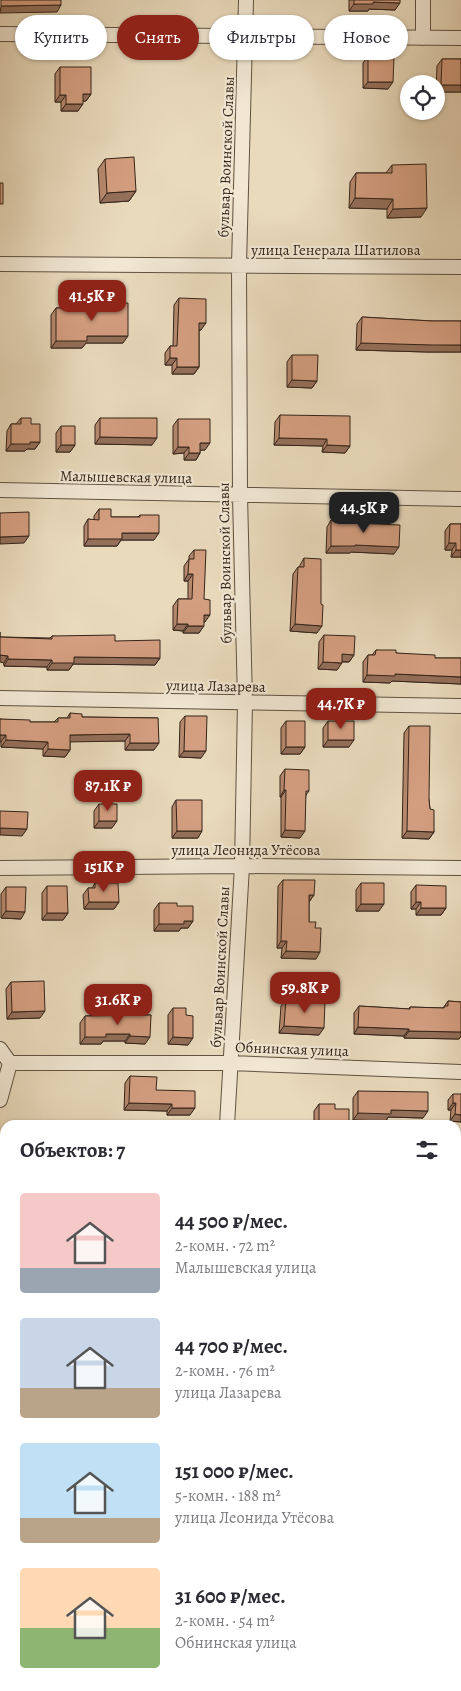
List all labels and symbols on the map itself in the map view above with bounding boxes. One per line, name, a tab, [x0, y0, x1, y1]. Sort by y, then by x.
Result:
street label: бульвар Воинской Славы	[213, 76, 239, 238]
street label: улица Генерала Шатилова	[250, 240, 421, 260]
pin: 41.5K ₽	[46, 280, 138, 322]
street label: Малышевская улица	[60, 466, 193, 488]
street label: бульвар Воинской Славы	[214, 482, 236, 644]
pin: 44.5K ₽	[318, 492, 410, 534]
street label: улица Лазарева	[165, 675, 266, 697]
pin: 44.7K ₽	[295, 688, 387, 730]
pin: 87.1K ₽	[62, 770, 154, 812]
street label: улица Леонида Утёсова	[170, 840, 321, 860]
pin: 151K ₽	[63, 850, 145, 893]
street label: бульвар Воинской Славы	[206, 886, 234, 1048]
pin: 59.8K ₽	[259, 972, 351, 1014]
pin: 31.6K ₽	[72, 984, 164, 1026]
street label: Обнинская улица	[235, 1037, 349, 1061]

